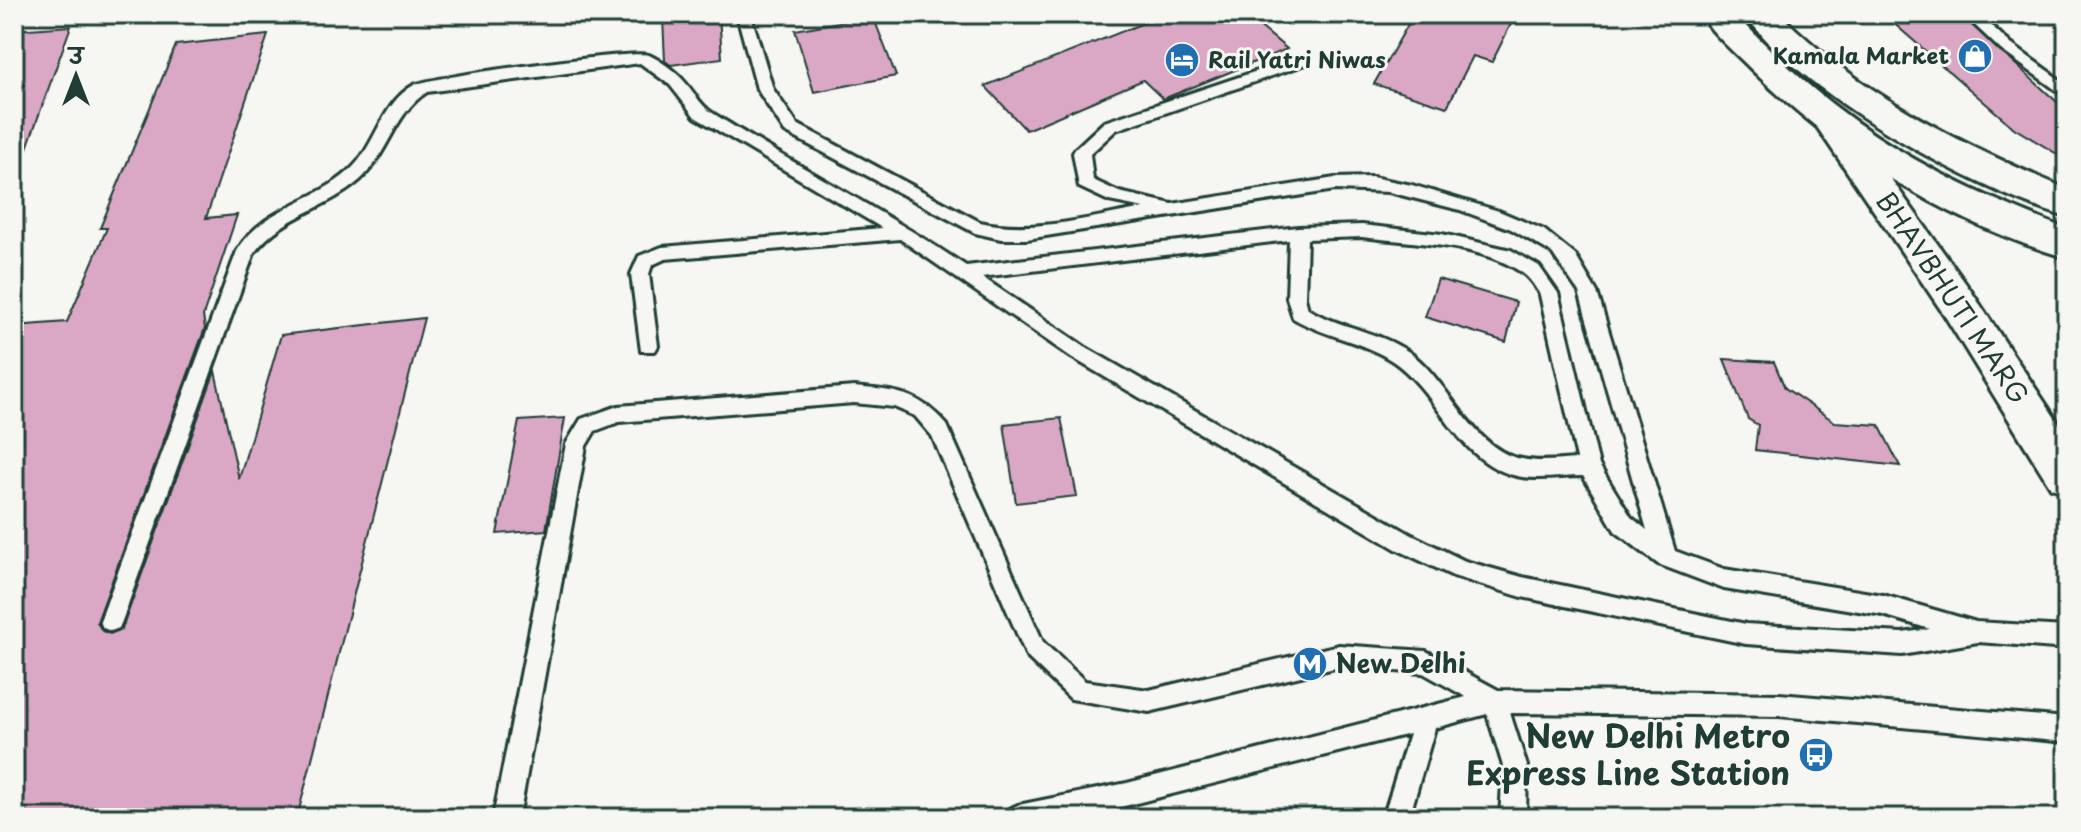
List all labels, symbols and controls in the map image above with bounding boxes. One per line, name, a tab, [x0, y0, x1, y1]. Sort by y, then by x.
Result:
north arrow	[36, 36, 116, 116]
shop icon: Kamala Market	[1956, 37, 1994, 75]
text: उ	[67, 38, 86, 71]
place label: Kamala Market	[1773, 38, 1949, 71]
hotel icon: Rail Yatri Niwas	[1163, 41, 1201, 79]
place label: Rail Yatri Niwas	[1208, 42, 1386, 75]
street label: BHAVBHUTI MARG	[1868, 183, 2039, 411]
place label: New Delhi	[1336, 643, 1466, 682]
metro station icon: New Delhi	[1291, 645, 1329, 683]
place label: New Delhi Metro Express Line Station	[1466, 711, 1790, 796]
bus stop icon: New Delhi Metro Express Line Station	[1797, 736, 1835, 774]

